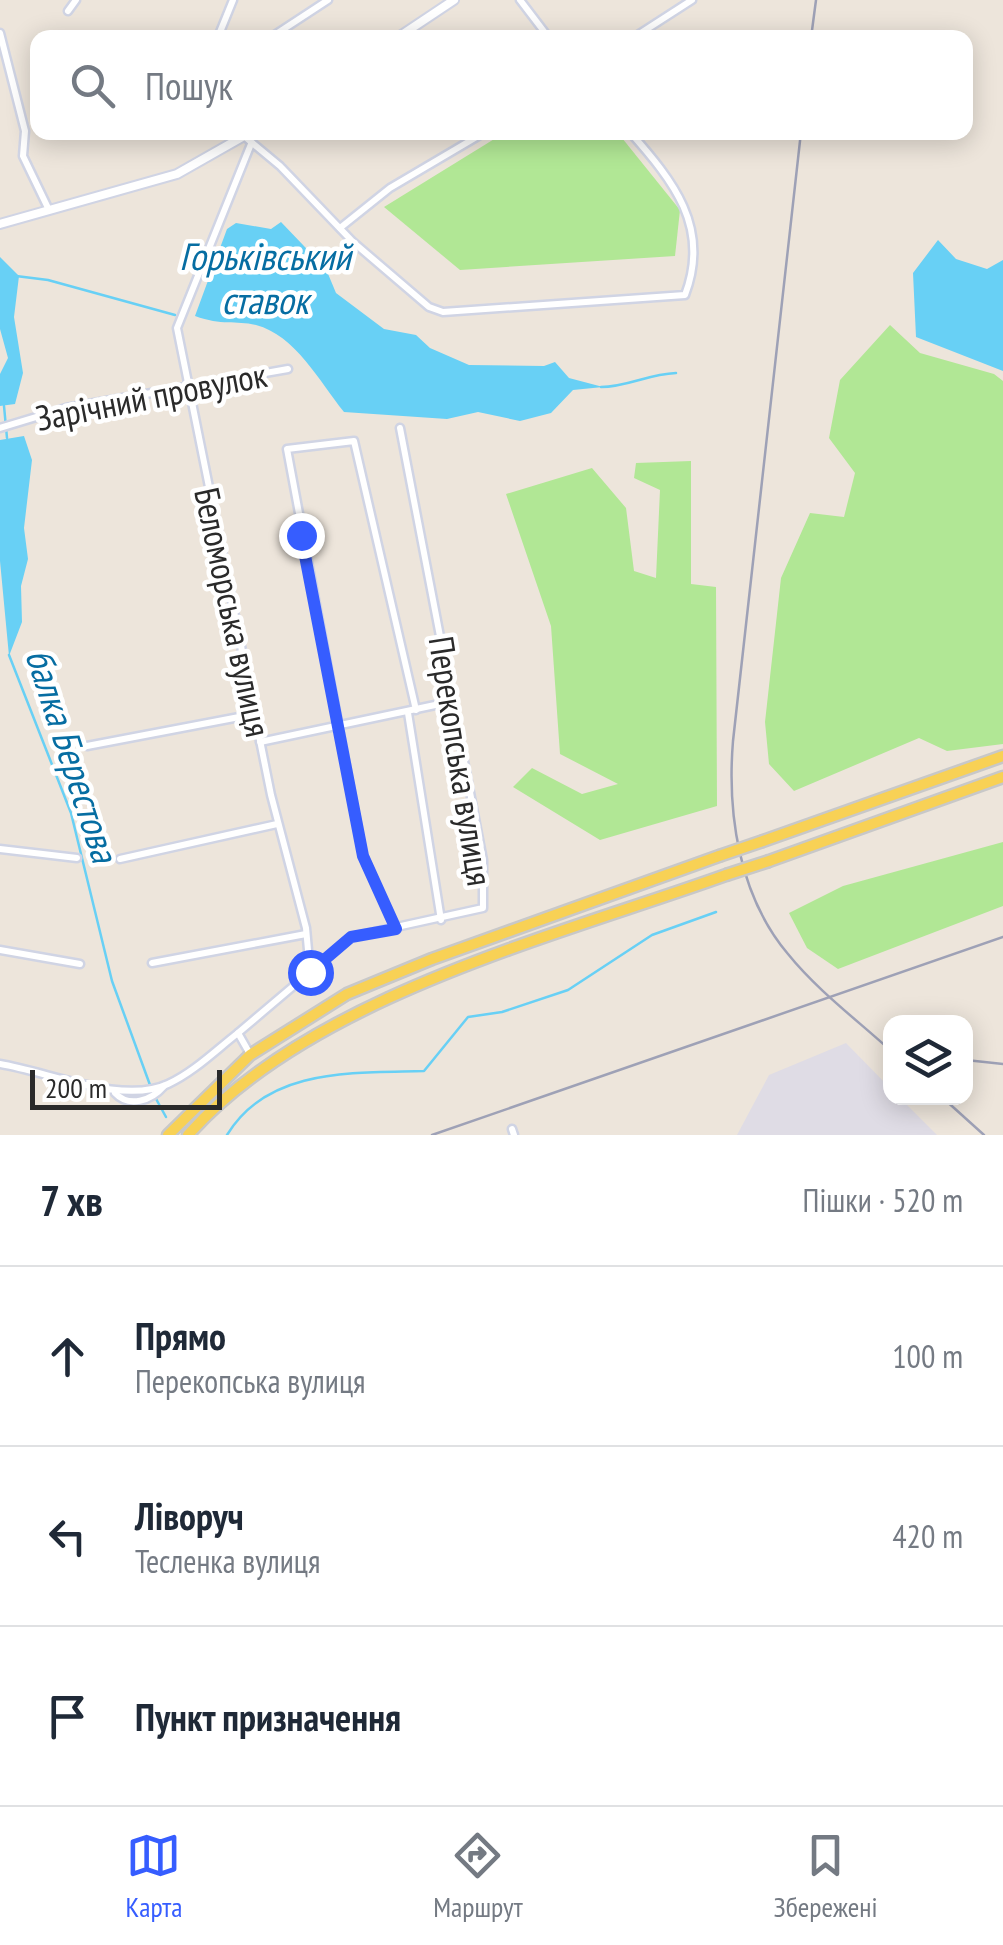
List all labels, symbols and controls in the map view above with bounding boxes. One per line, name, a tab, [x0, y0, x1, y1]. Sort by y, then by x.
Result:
search box	[30, 30, 973, 140]
icon: search	[65, 58, 120, 113]
text: Пошук	[145, 61, 233, 110]
water label: Горьківський ставок	[179, 231, 354, 324]
street label: Зарічний провулок	[32, 351, 271, 441]
street label: Беломорська вулиця	[184, 483, 282, 741]
route end	[279, 513, 325, 559]
street label: Перекопська вулиця	[419, 633, 503, 889]
water label: балка Берестова	[15, 642, 131, 870]
route start	[288, 950, 334, 996]
map controls	[883, 1015, 973, 1105]
button: layers	[883, 1015, 973, 1105]
scale bar	[30, 1065, 222, 1110]
text: 200 m	[45, 1069, 107, 1106]
text: 7 хв	[40, 1173, 103, 1228]
text: Пішки · 520 m	[803, 1179, 963, 1221]
text: Прямо	[135, 1311, 226, 1360]
icon: ahead	[40, 1329, 95, 1384]
text: 100 m	[892, 1335, 963, 1377]
text: Перекопська вулиця	[135, 1360, 365, 1402]
text: Ліворуч	[135, 1491, 244, 1540]
icon: left	[40, 1509, 95, 1564]
text: 420 m	[892, 1515, 963, 1557]
text: Тесленка вулиця	[135, 1540, 320, 1582]
icon: arrive	[40, 1689, 95, 1744]
text: Пункт призначення	[135, 1692, 401, 1741]
tab: Карта	[125, 1828, 182, 1925]
tab: Маршрут	[433, 1828, 523, 1925]
tab: Збережені	[773, 1828, 878, 1925]

